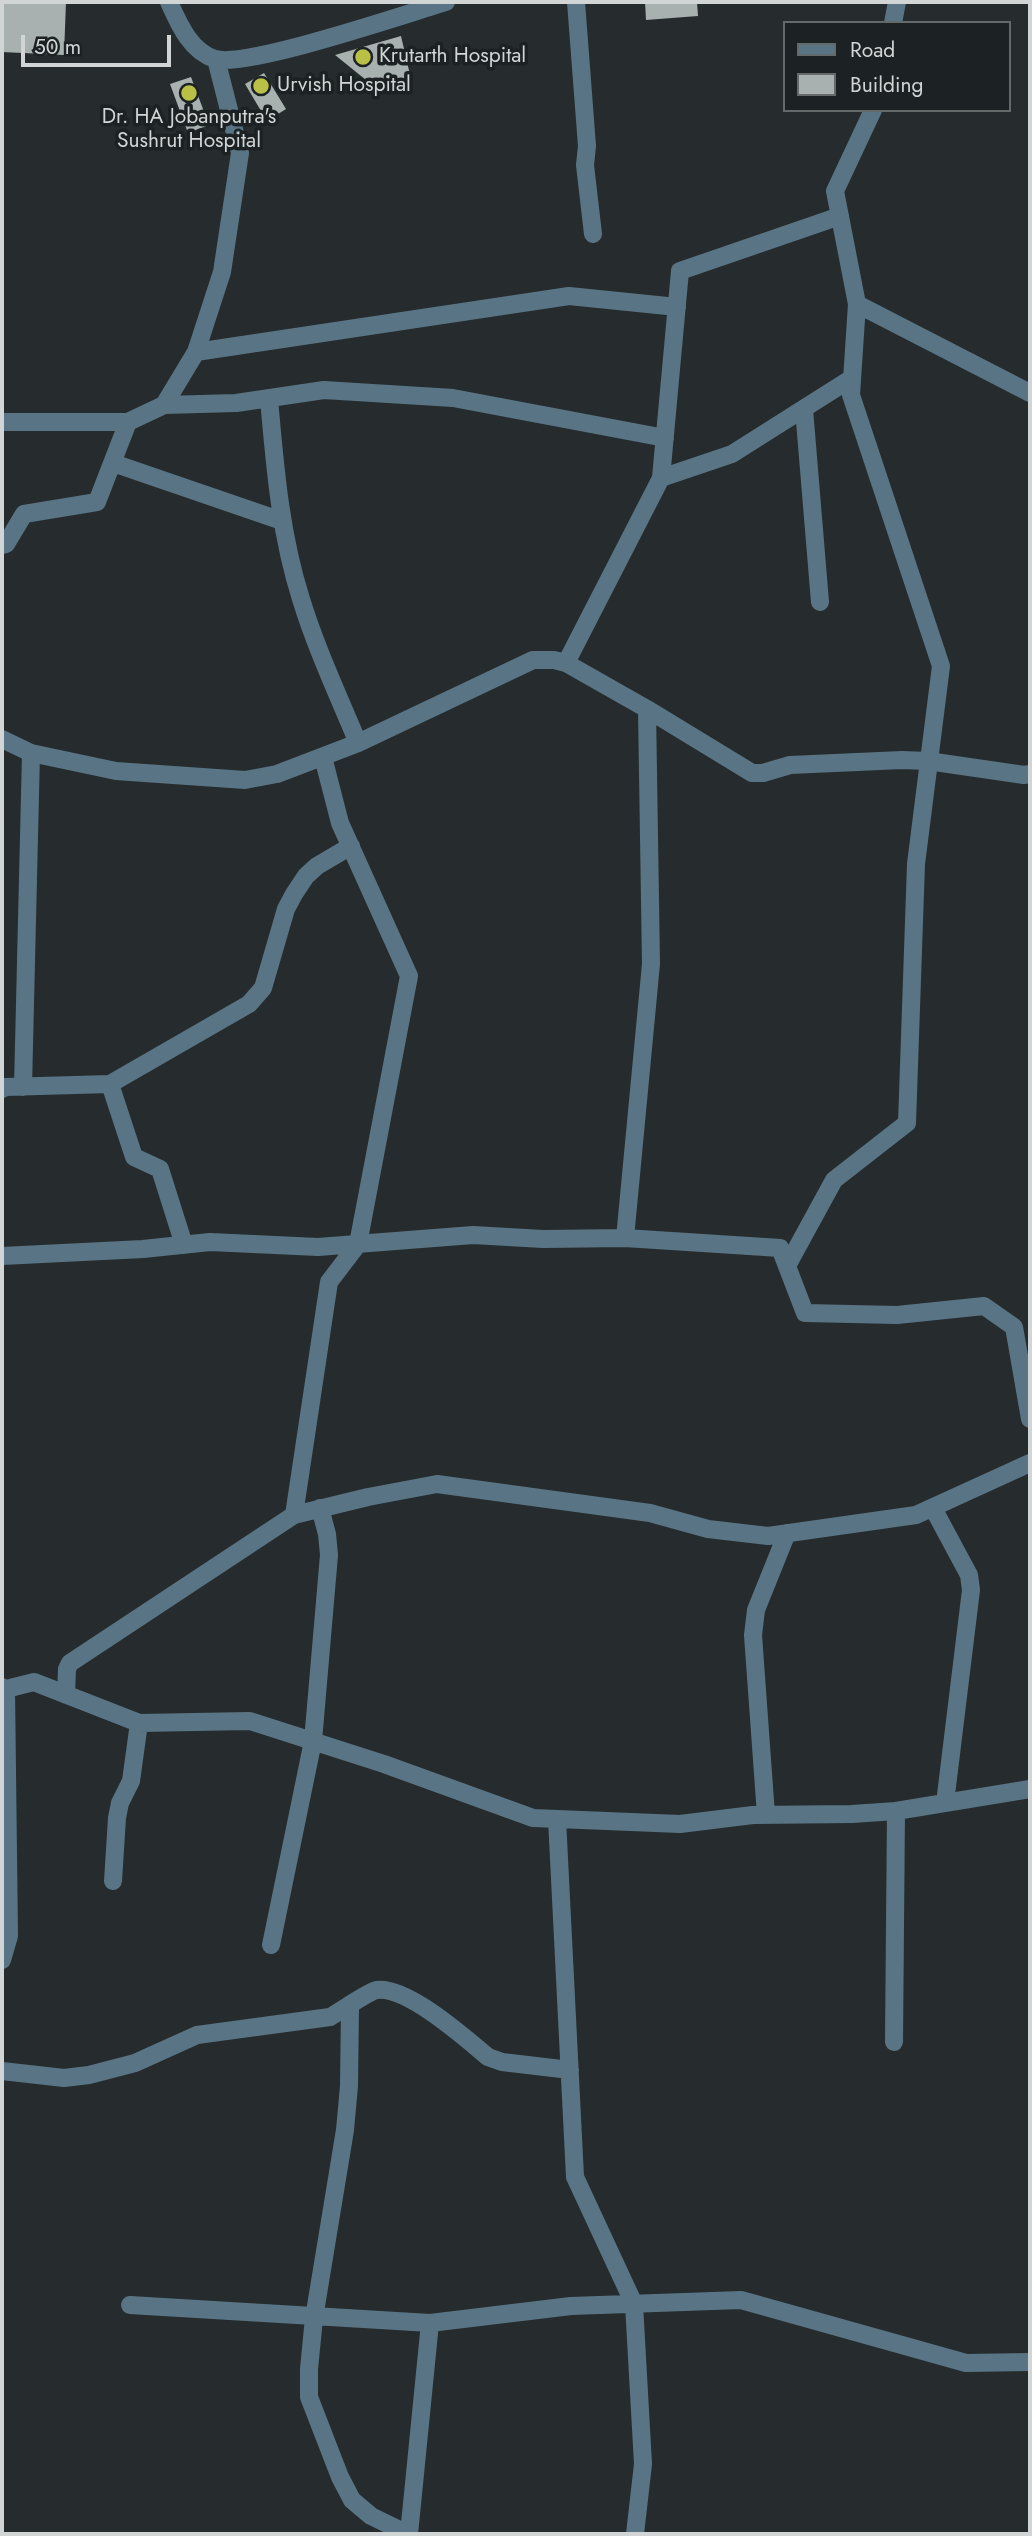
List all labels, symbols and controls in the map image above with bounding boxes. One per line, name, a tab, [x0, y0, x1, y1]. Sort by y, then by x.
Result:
scale bar	[24, 21, 175, 65]
legend	[783, 21, 1011, 112]
text: 50 m	[34, 32, 81, 62]
text: Road	[850, 35, 895, 65]
place label: Krutarth Hospital	[379, 44, 526, 70]
marker: Krutarth Hospital	[353, 47, 373, 67]
text: Building	[850, 70, 923, 100]
place label: Urvish Hospital	[277, 73, 411, 99]
marker: Urvish Hospital	[251, 76, 271, 96]
marker: Dr. HA Jobanputra's Sushrut Hospital	[179, 83, 199, 103]
place label: Dr. HA Jobanputra's Sushrut Hospital	[102, 105, 276, 155]

